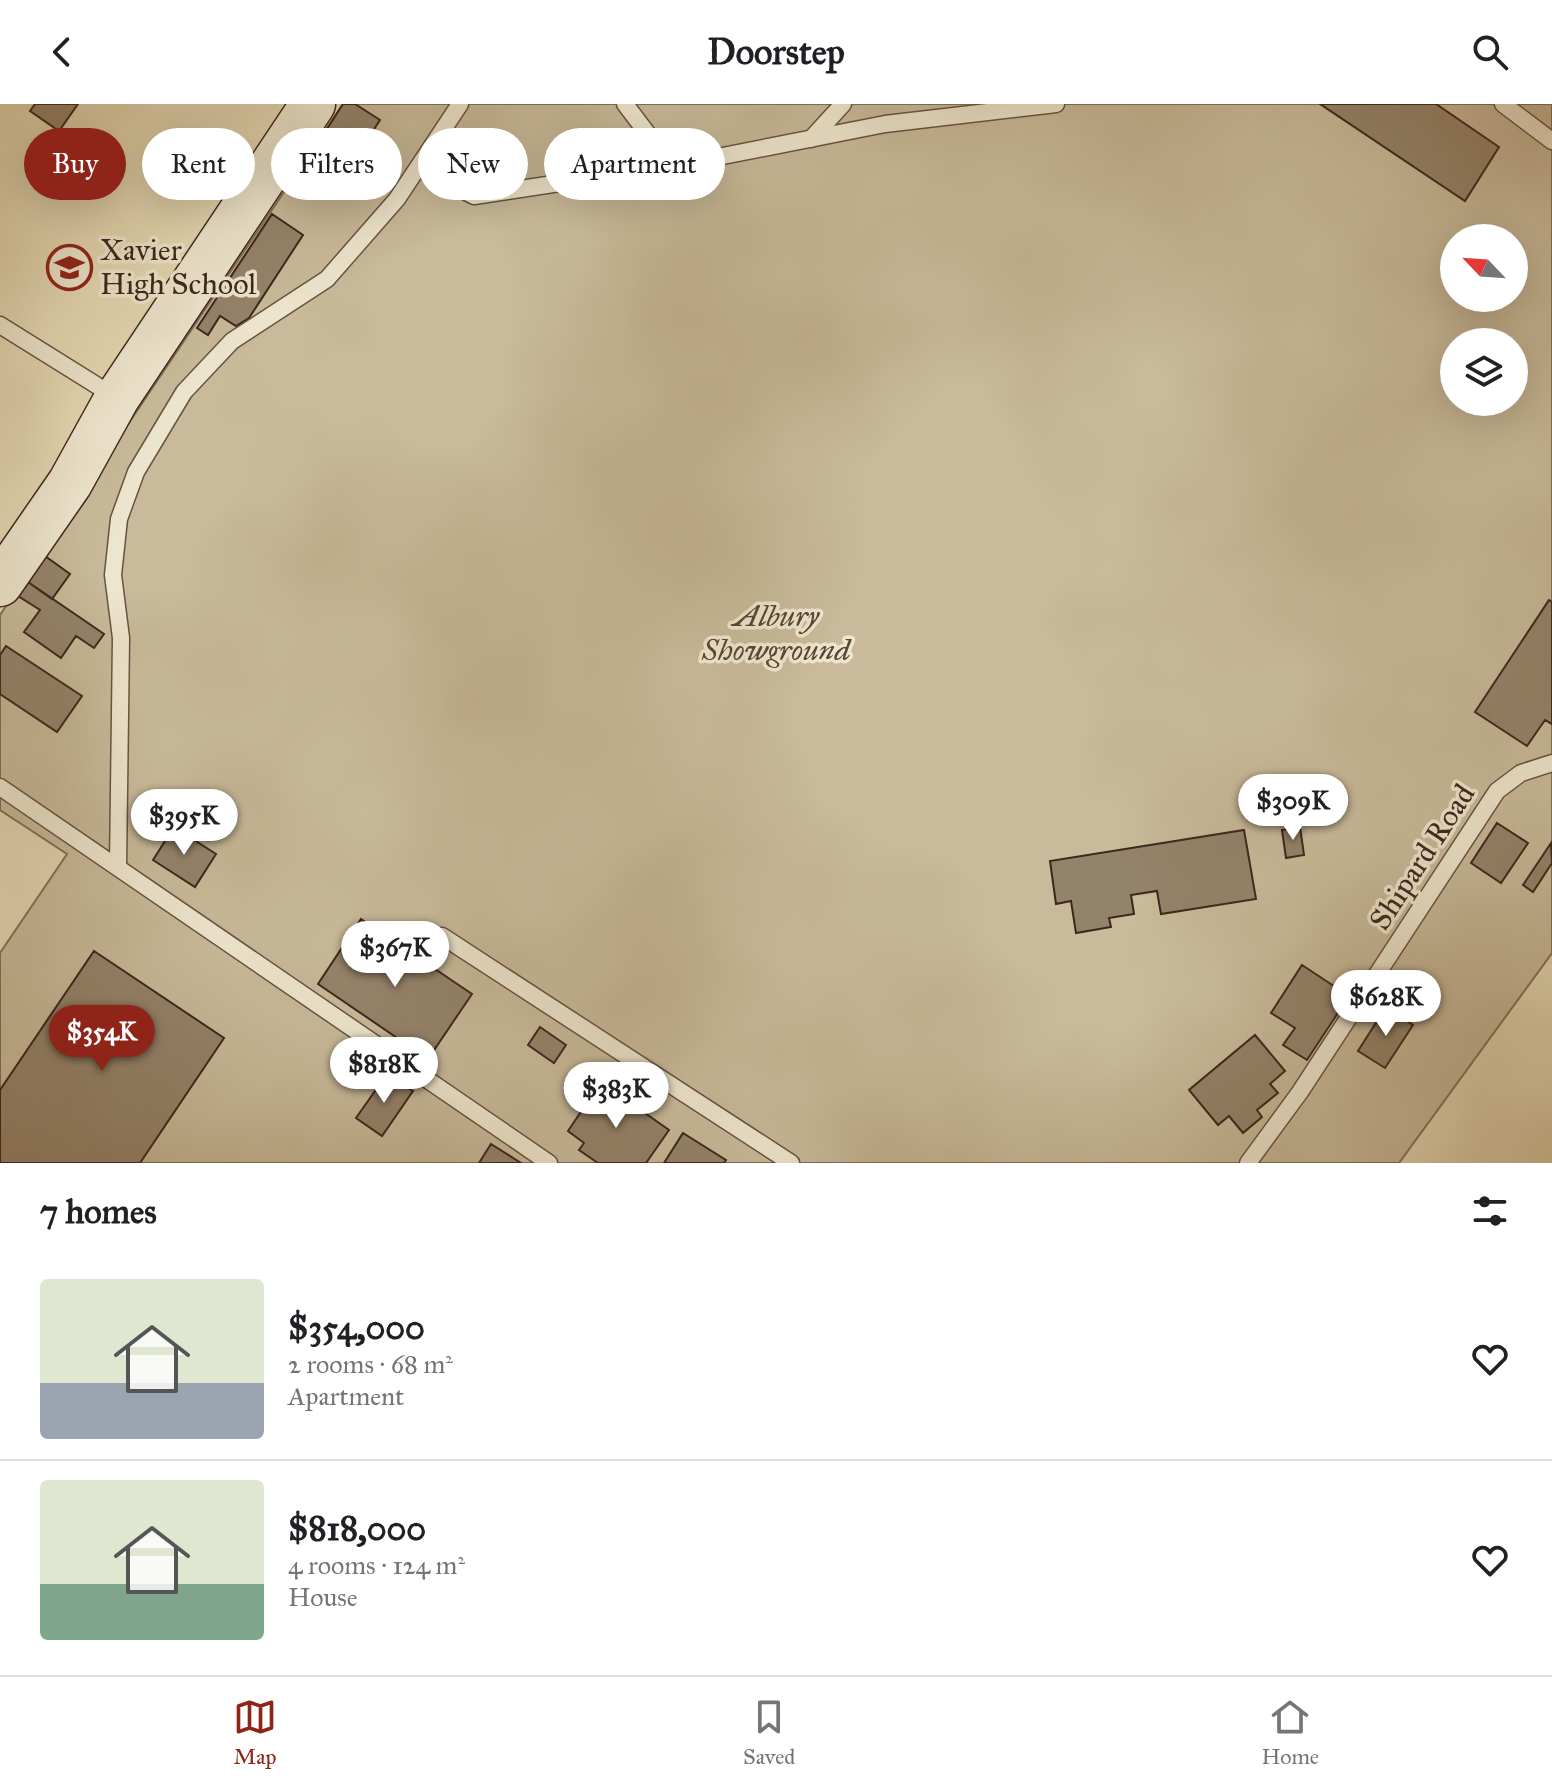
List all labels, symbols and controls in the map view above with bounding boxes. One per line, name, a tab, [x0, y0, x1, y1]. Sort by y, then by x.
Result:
icon: back	[40, 30, 84, 74]
text: Doorstep	[707, 30, 845, 74]
icon: search	[1468, 30, 1512, 74]
chip: Buy	[24, 128, 126, 200]
chip: Rent	[142, 128, 255, 200]
chip: Filters	[271, 128, 402, 200]
chip: New	[418, 128, 528, 200]
chip: Apartment	[544, 128, 725, 200]
north arrow	[1440, 224, 1528, 312]
map controls	[1440, 224, 1528, 416]
place label: Xavier High School	[100, 232, 257, 302]
school or university icon: Xavier High School	[45, 243, 93, 291]
button: layers	[1440, 328, 1528, 416]
park label: Albury Showground	[701, 598, 852, 668]
pin: $309K	[1237, 774, 1349, 842]
street label: Shipard Road	[1362, 777, 1482, 937]
text: $309K	[1256, 784, 1330, 816]
pin: $395K	[128, 789, 240, 857]
text: $395K	[149, 799, 219, 831]
pin: $367K	[339, 921, 451, 989]
text: $367K	[359, 931, 431, 963]
pin: $628K	[1330, 970, 1442, 1038]
text: $628K	[1349, 980, 1423, 1012]
pin: $354K	[46, 1005, 158, 1073]
text: $354K	[67, 1015, 137, 1047]
pin: $818K	[328, 1037, 440, 1105]
text: $818K	[348, 1047, 420, 1079]
pin: $383K	[560, 1062, 672, 1130]
text: $383K	[582, 1072, 650, 1104]
icon: filters	[1468, 1189, 1512, 1233]
text: 7 homes	[40, 1191, 157, 1232]
text: $354,000	[288, 1307, 425, 1348]
icon: home	[104, 1311, 200, 1407]
icon: heart	[1468, 1337, 1512, 1381]
text: 2 rooms · 68 m²	[288, 1348, 453, 1380]
text: Apartment	[288, 1380, 404, 1412]
text: $818,000	[288, 1508, 426, 1549]
icon: home	[104, 1512, 200, 1608]
icon: heart	[1468, 1538, 1512, 1582]
text: 4 rooms · 124 m²	[288, 1549, 465, 1581]
text: House	[288, 1581, 358, 1613]
tab: Map	[233, 1695, 277, 1770]
tab: Saved	[743, 1695, 795, 1770]
tab: Home	[1261, 1695, 1319, 1770]

